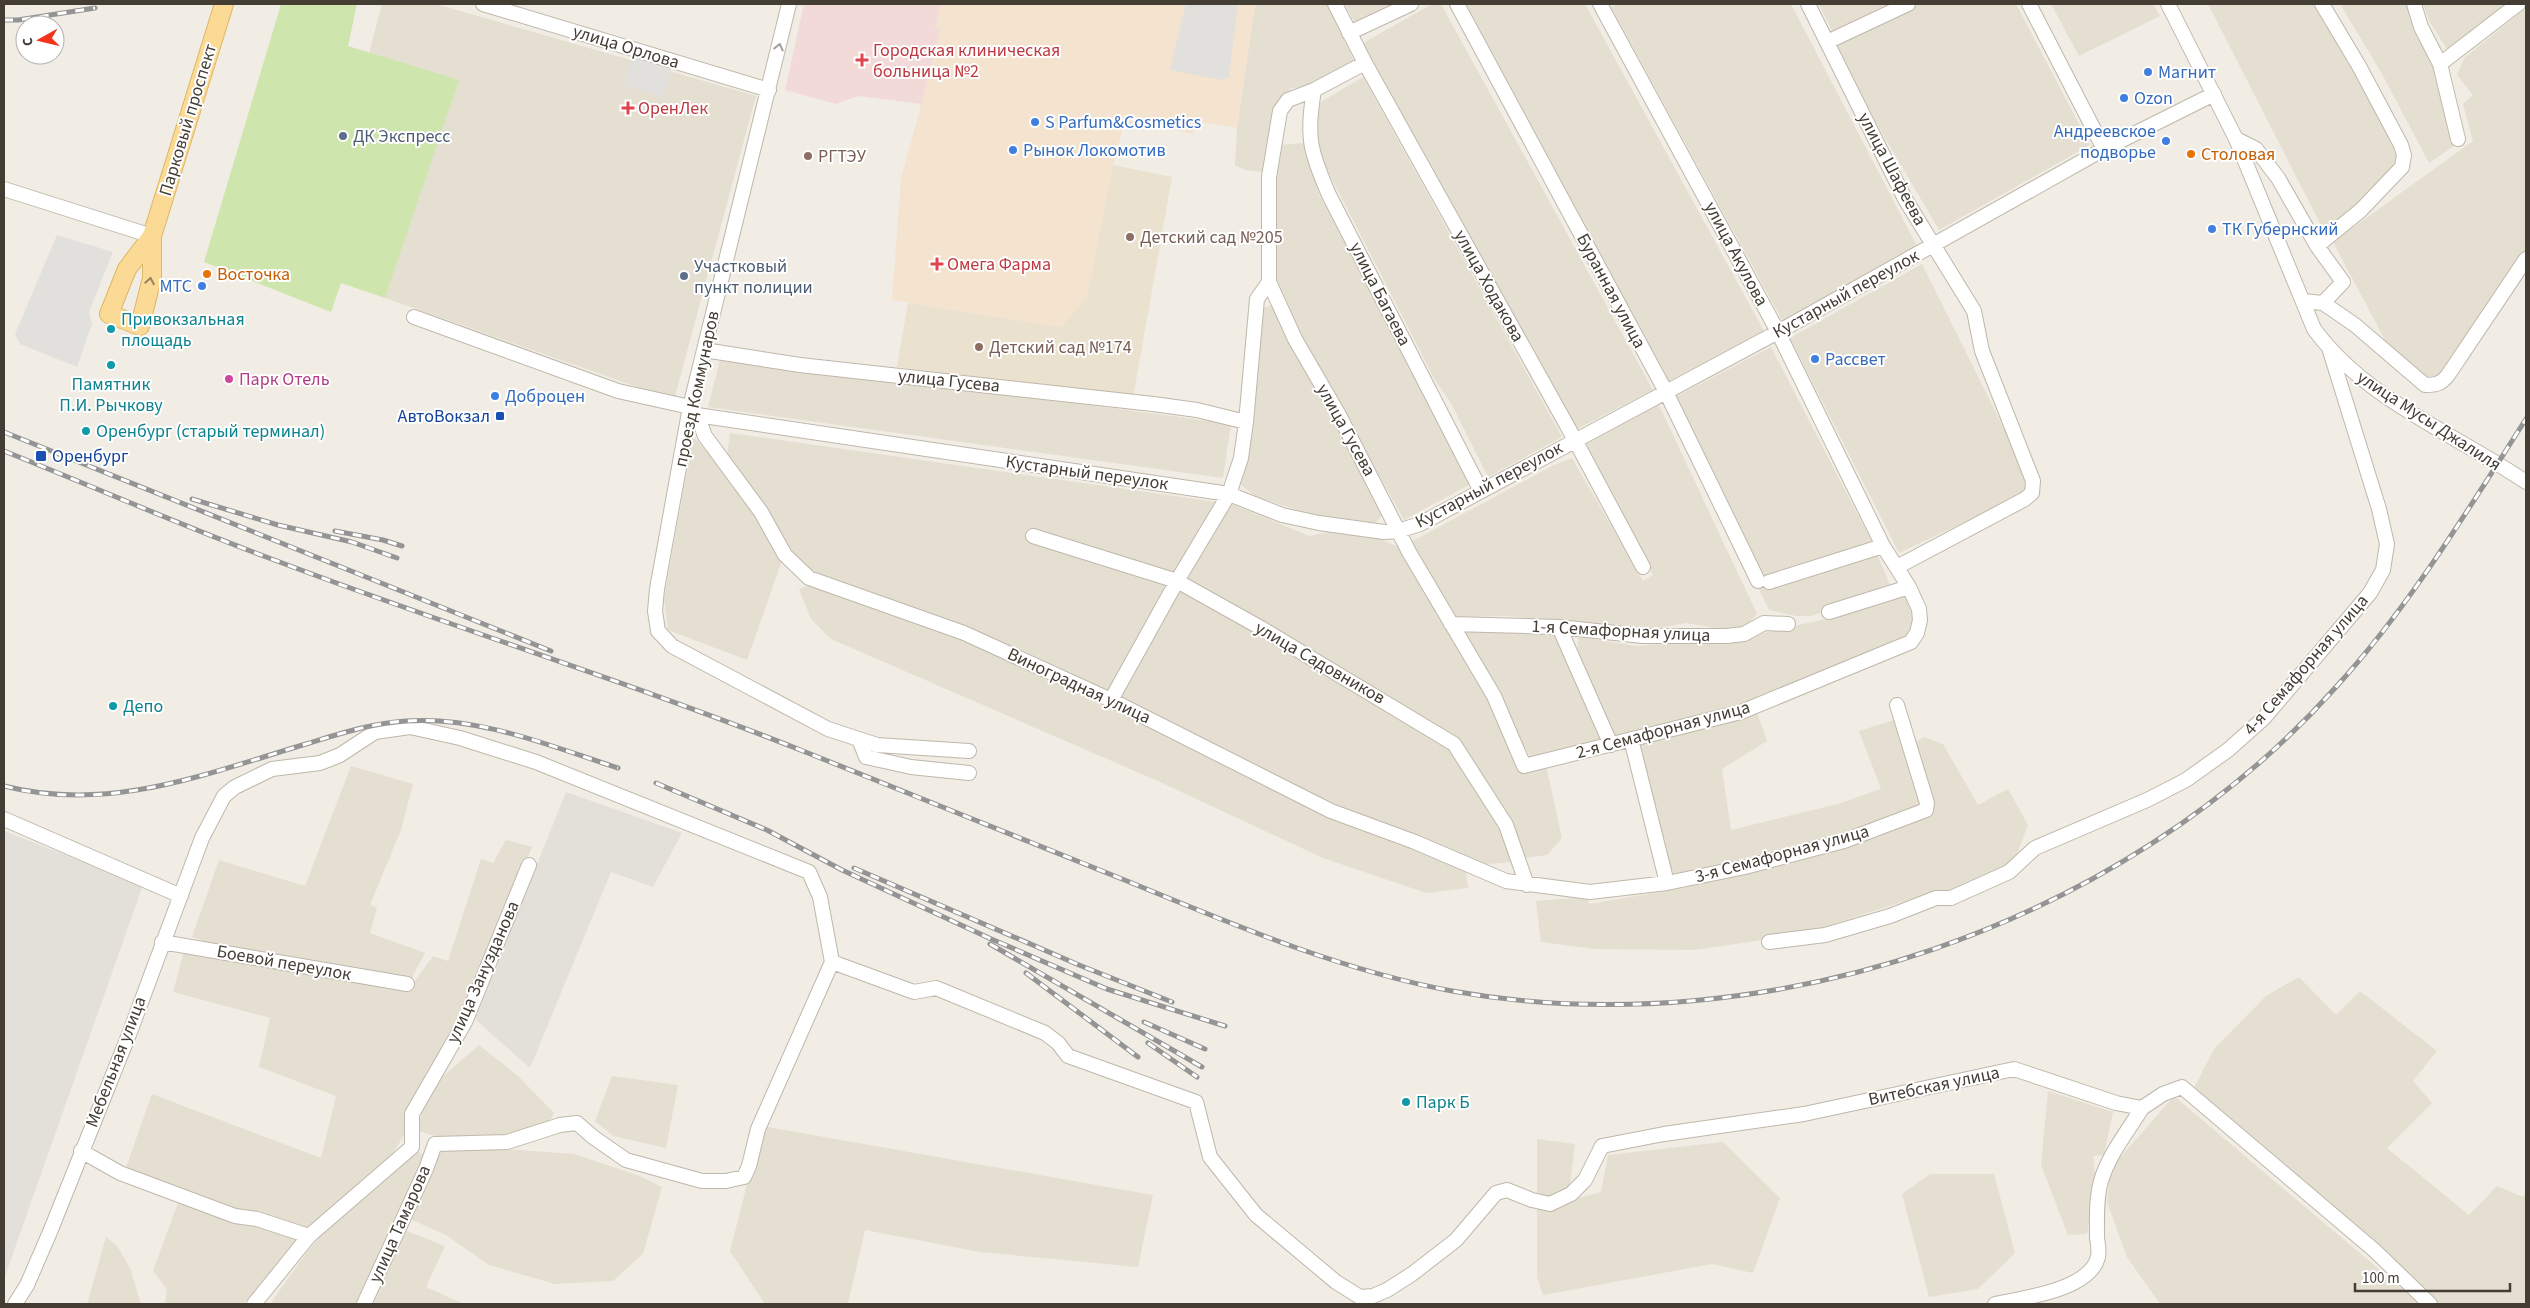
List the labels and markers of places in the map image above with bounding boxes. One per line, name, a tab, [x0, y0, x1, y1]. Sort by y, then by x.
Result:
place label: Городская клиническая больница №2	[873, 38, 1060, 84]
marker: Городская клиническая больница №2	[855, 53, 869, 67]
place label: Магнит	[2158, 60, 2216, 85]
marker: Магнит	[2142, 66, 2154, 78]
place label: Ozon	[2134, 86, 2173, 111]
marker: Ozon	[2118, 92, 2130, 104]
place label: ОренЛек	[638, 96, 708, 121]
marker: ОренЛек	[622, 102, 634, 114]
place label: S Parfum&Cosmetics	[1045, 110, 1201, 135]
marker: S Parfum&Cosmetics	[1029, 116, 1041, 128]
place label: Андреевское подворье	[2054, 119, 2156, 165]
place label: ДК Экспресс	[353, 124, 450, 149]
marker: ДК Экспресс	[337, 130, 349, 142]
marker: Андреевское подворье	[2160, 135, 2172, 147]
place label: Рынок Локомотив	[1023, 138, 1166, 163]
place label: Столовая	[2201, 142, 2275, 167]
place label: РГТЭУ	[818, 144, 867, 169]
marker: Рынок Локомотив	[1007, 144, 1019, 156]
marker: Столовая	[2185, 148, 2197, 160]
marker: РГТЭУ	[802, 150, 814, 162]
place label: ТК Губернский	[2222, 217, 2339, 242]
marker: ТК Губернский	[2206, 223, 2218, 235]
place label: Детский сад №205	[1140, 225, 1283, 250]
marker: Детский сад №205	[1124, 231, 1136, 243]
place label: Омега Фарма	[947, 252, 1051, 277]
place label: Участковый пункт полиции	[694, 254, 813, 300]
marker: Омега Фарма	[931, 258, 943, 270]
place label: Восточка	[217, 262, 290, 287]
marker: Восточка	[201, 268, 213, 280]
marker: Участковый пункт полиции	[678, 270, 690, 282]
place label: МТС	[159, 274, 192, 299]
marker: МТС	[196, 280, 208, 292]
place label: Привокзальная площадь	[121, 307, 245, 353]
marker: Привокзальная площадь	[105, 323, 117, 335]
place label: Детский сад №174	[989, 335, 1132, 360]
marker: Детский сад №174	[973, 341, 985, 353]
place label: Рассвет	[1825, 347, 1886, 372]
marker: Рассвет	[1809, 353, 1821, 365]
marker: Памятник П.И. Рычкову	[105, 359, 117, 371]
place label: Парк Отель	[239, 367, 330, 392]
place label: Памятник П.И. Рычкову	[59, 372, 163, 418]
marker: Парк Отель	[223, 373, 235, 385]
place label: Доброцен	[505, 384, 585, 409]
marker: Доброцен	[489, 390, 501, 402]
place label: АвтоВокзал	[398, 404, 490, 429]
marker: АвтоВокзал	[494, 410, 506, 422]
place label: Оренбург (старый терминал)	[96, 419, 325, 444]
marker: Оренбург (старый терминал)	[80, 425, 92, 437]
place label: Оренбург	[52, 444, 128, 469]
marker: Оренбург	[34, 449, 48, 463]
place label: Депо	[123, 694, 163, 719]
marker: Депо	[107, 700, 119, 712]
place label: Парк Б	[1416, 1090, 1470, 1115]
marker: Парк Б	[1400, 1096, 1412, 1108]

